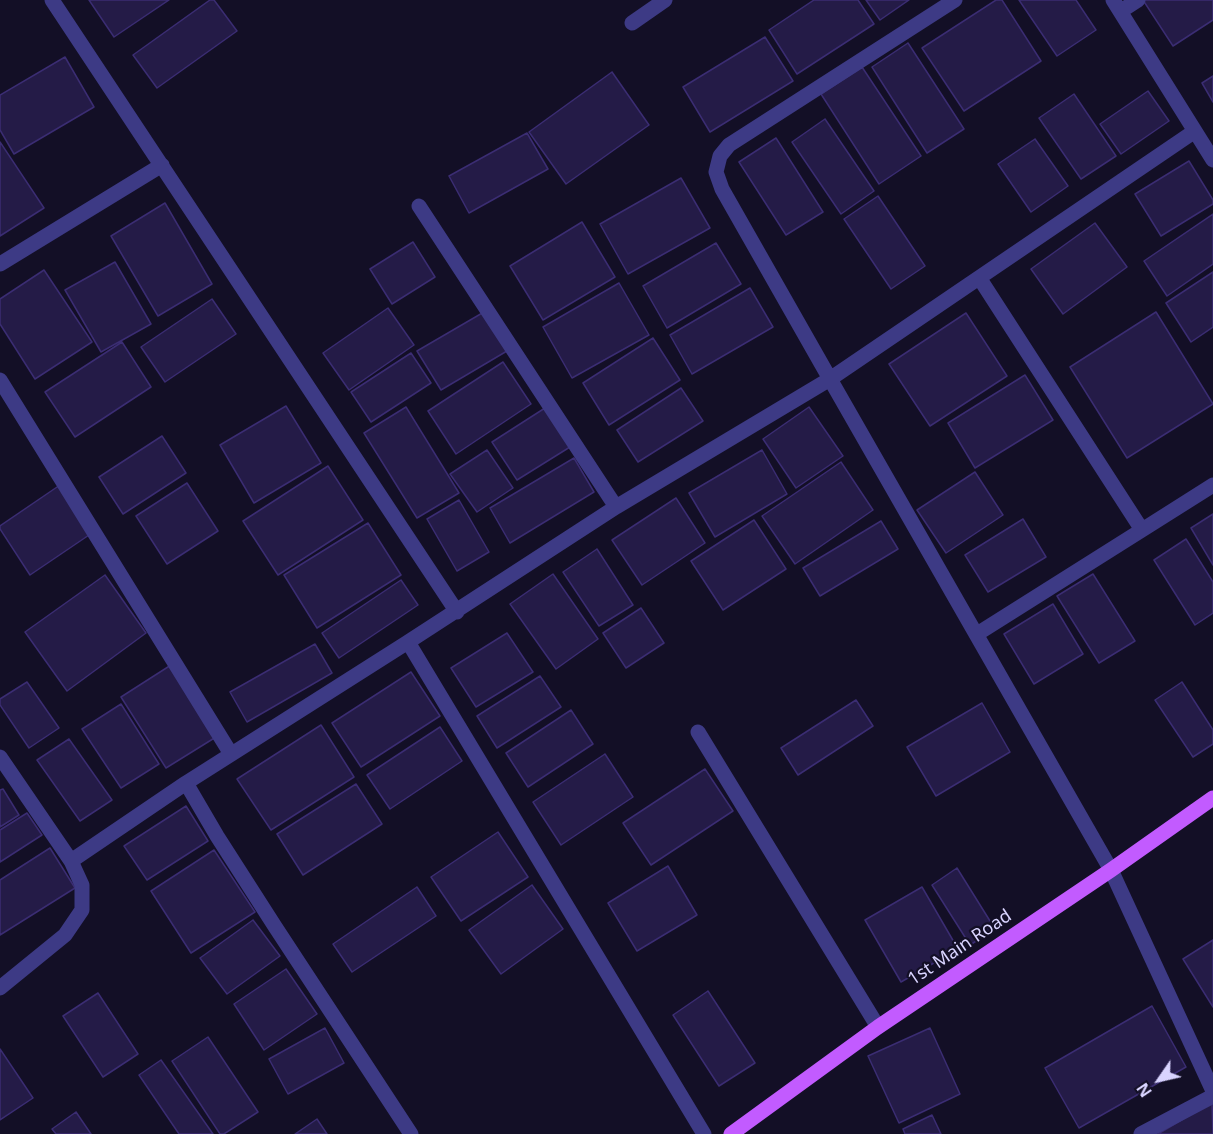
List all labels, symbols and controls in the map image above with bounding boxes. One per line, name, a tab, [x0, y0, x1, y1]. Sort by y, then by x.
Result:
street label: 1st Main Road	[904, 905, 1016, 991]
north arrow	[1129, 1050, 1189, 1110]
text: N	[1131, 1079, 1157, 1102]

